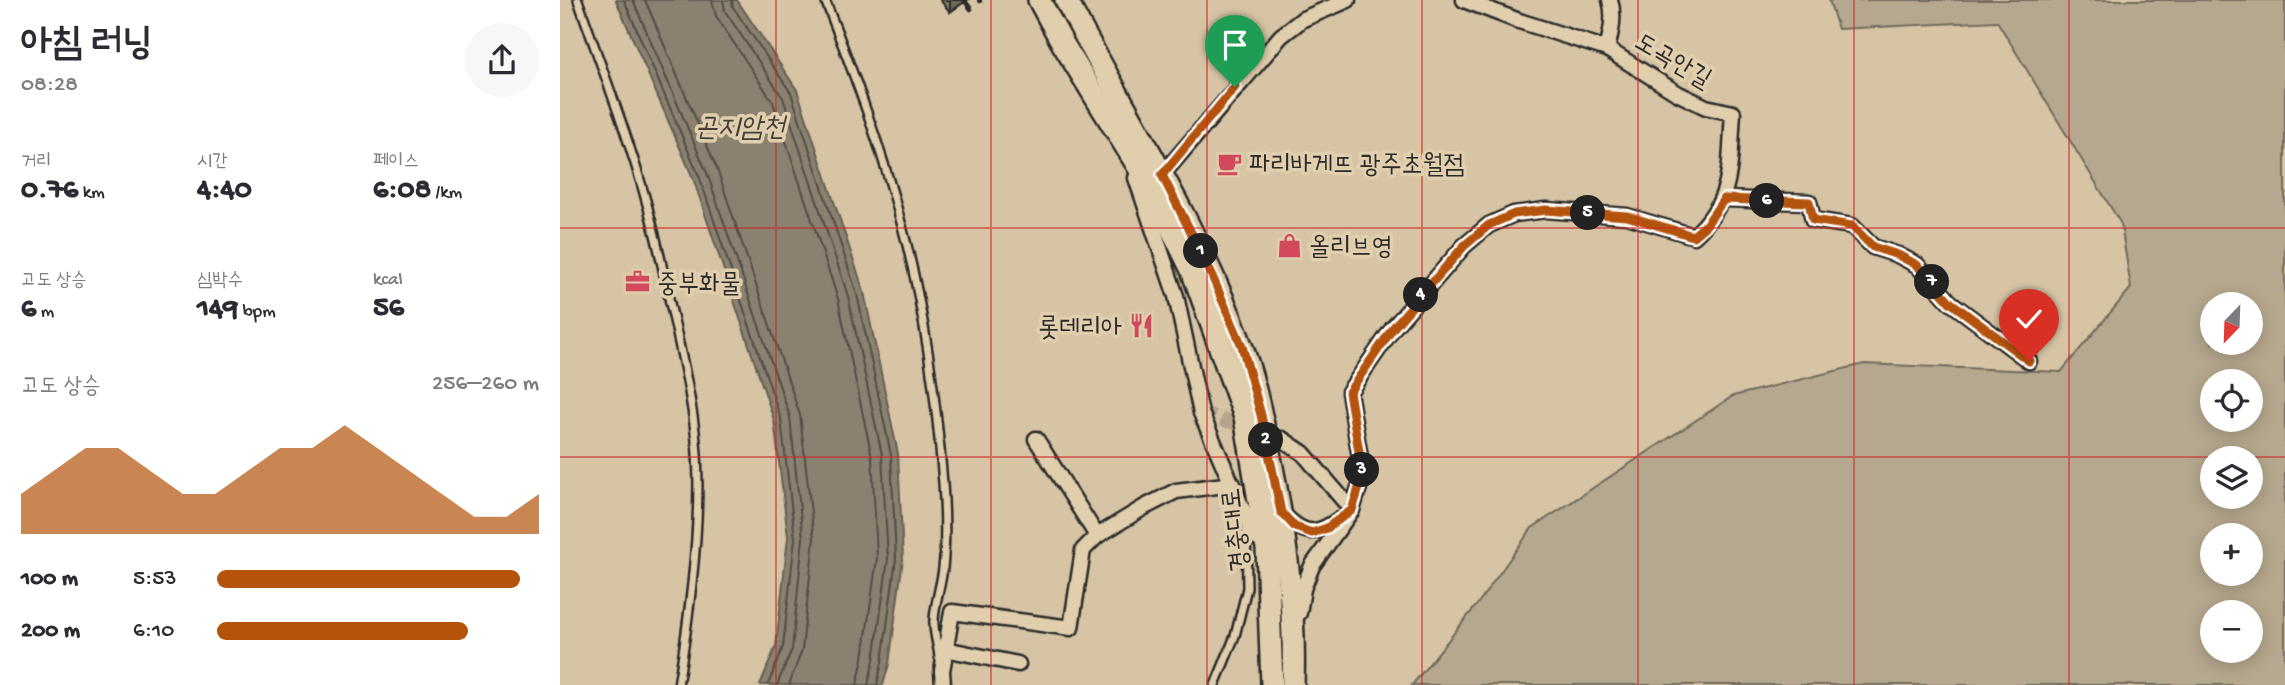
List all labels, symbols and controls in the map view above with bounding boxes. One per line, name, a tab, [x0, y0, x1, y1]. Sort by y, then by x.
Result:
pin	[1205, 15, 1265, 87]
button: share	[465, 23, 539, 97]
text: 아침 러닝	[21, 24, 152, 68]
icon: arrive	[1216, 26, 1254, 64]
street label: 도곡안길	[1628, 29, 1716, 97]
text: 08:28	[21, 72, 78, 99]
water label: 곤지암천	[695, 113, 788, 146]
cafe icon: 파리바게뜨 광주초월점	[1215, 149, 1243, 177]
text: 거리	[21, 151, 52, 174]
text: 시간	[197, 151, 228, 174]
text: 페이스	[373, 151, 419, 174]
place label: 파리바게뜨 광주초월점	[1249, 152, 1464, 183]
text: 0.76	[21, 174, 78, 209]
text: 4:40	[197, 174, 252, 209]
text: 6:08	[373, 174, 431, 209]
text: km	[78, 182, 105, 205]
text: /km	[431, 182, 462, 205]
pin: 6	[1750, 184, 1784, 218]
text: 6	[1762, 189, 1771, 212]
pin: 5	[1570, 196, 1606, 230]
text: 5	[1583, 201, 1593, 224]
shop icon: 올리브영	[1275, 231, 1303, 259]
pin: 1	[1184, 233, 1218, 268]
place label: 올리브영	[1309, 234, 1393, 265]
text: 1	[1197, 239, 1204, 262]
pin: 7	[1914, 264, 1950, 300]
office icon: 중부화물	[623, 268, 651, 296]
text: kcal	[373, 269, 403, 292]
text: 고도 상승	[21, 270, 87, 293]
text: 심박수	[197, 270, 243, 293]
text: 7	[1927, 270, 1936, 293]
place label: 중부화물	[657, 271, 741, 302]
pin: 4	[1404, 278, 1438, 312]
text: 4	[1416, 283, 1425, 306]
pin	[1999, 289, 2059, 361]
text: 56	[373, 292, 404, 327]
north arrow	[2200, 292, 2263, 355]
map controls	[2200, 292, 2263, 663]
text: 6	[21, 293, 36, 328]
text: 149	[197, 293, 238, 328]
icon: check	[2010, 300, 2048, 338]
text: m	[36, 301, 54, 324]
text: bpm	[238, 301, 276, 324]
restaurant icon: 롯데리아	[1128, 312, 1156, 340]
place label: 롯데리아	[1038, 315, 1122, 346]
button: locate	[2200, 369, 2263, 432]
text: 256–260 m	[432, 371, 539, 398]
text: 고도 상승	[21, 374, 100, 401]
pin: 2	[1248, 422, 1284, 458]
text: 2	[1261, 428, 1270, 451]
button: layers	[2200, 446, 2263, 509]
pin: 3	[1344, 452, 1380, 488]
text: 3	[1357, 458, 1366, 481]
street label: 경충대로	[1218, 486, 1259, 573]
button: +	[2200, 523, 2263, 586]
text: 100 m	[21, 566, 78, 593]
text: 5:53	[133, 566, 176, 593]
button: −	[2200, 600, 2263, 663]
text: 200 m	[21, 618, 80, 645]
text: 6:10	[133, 618, 174, 645]

